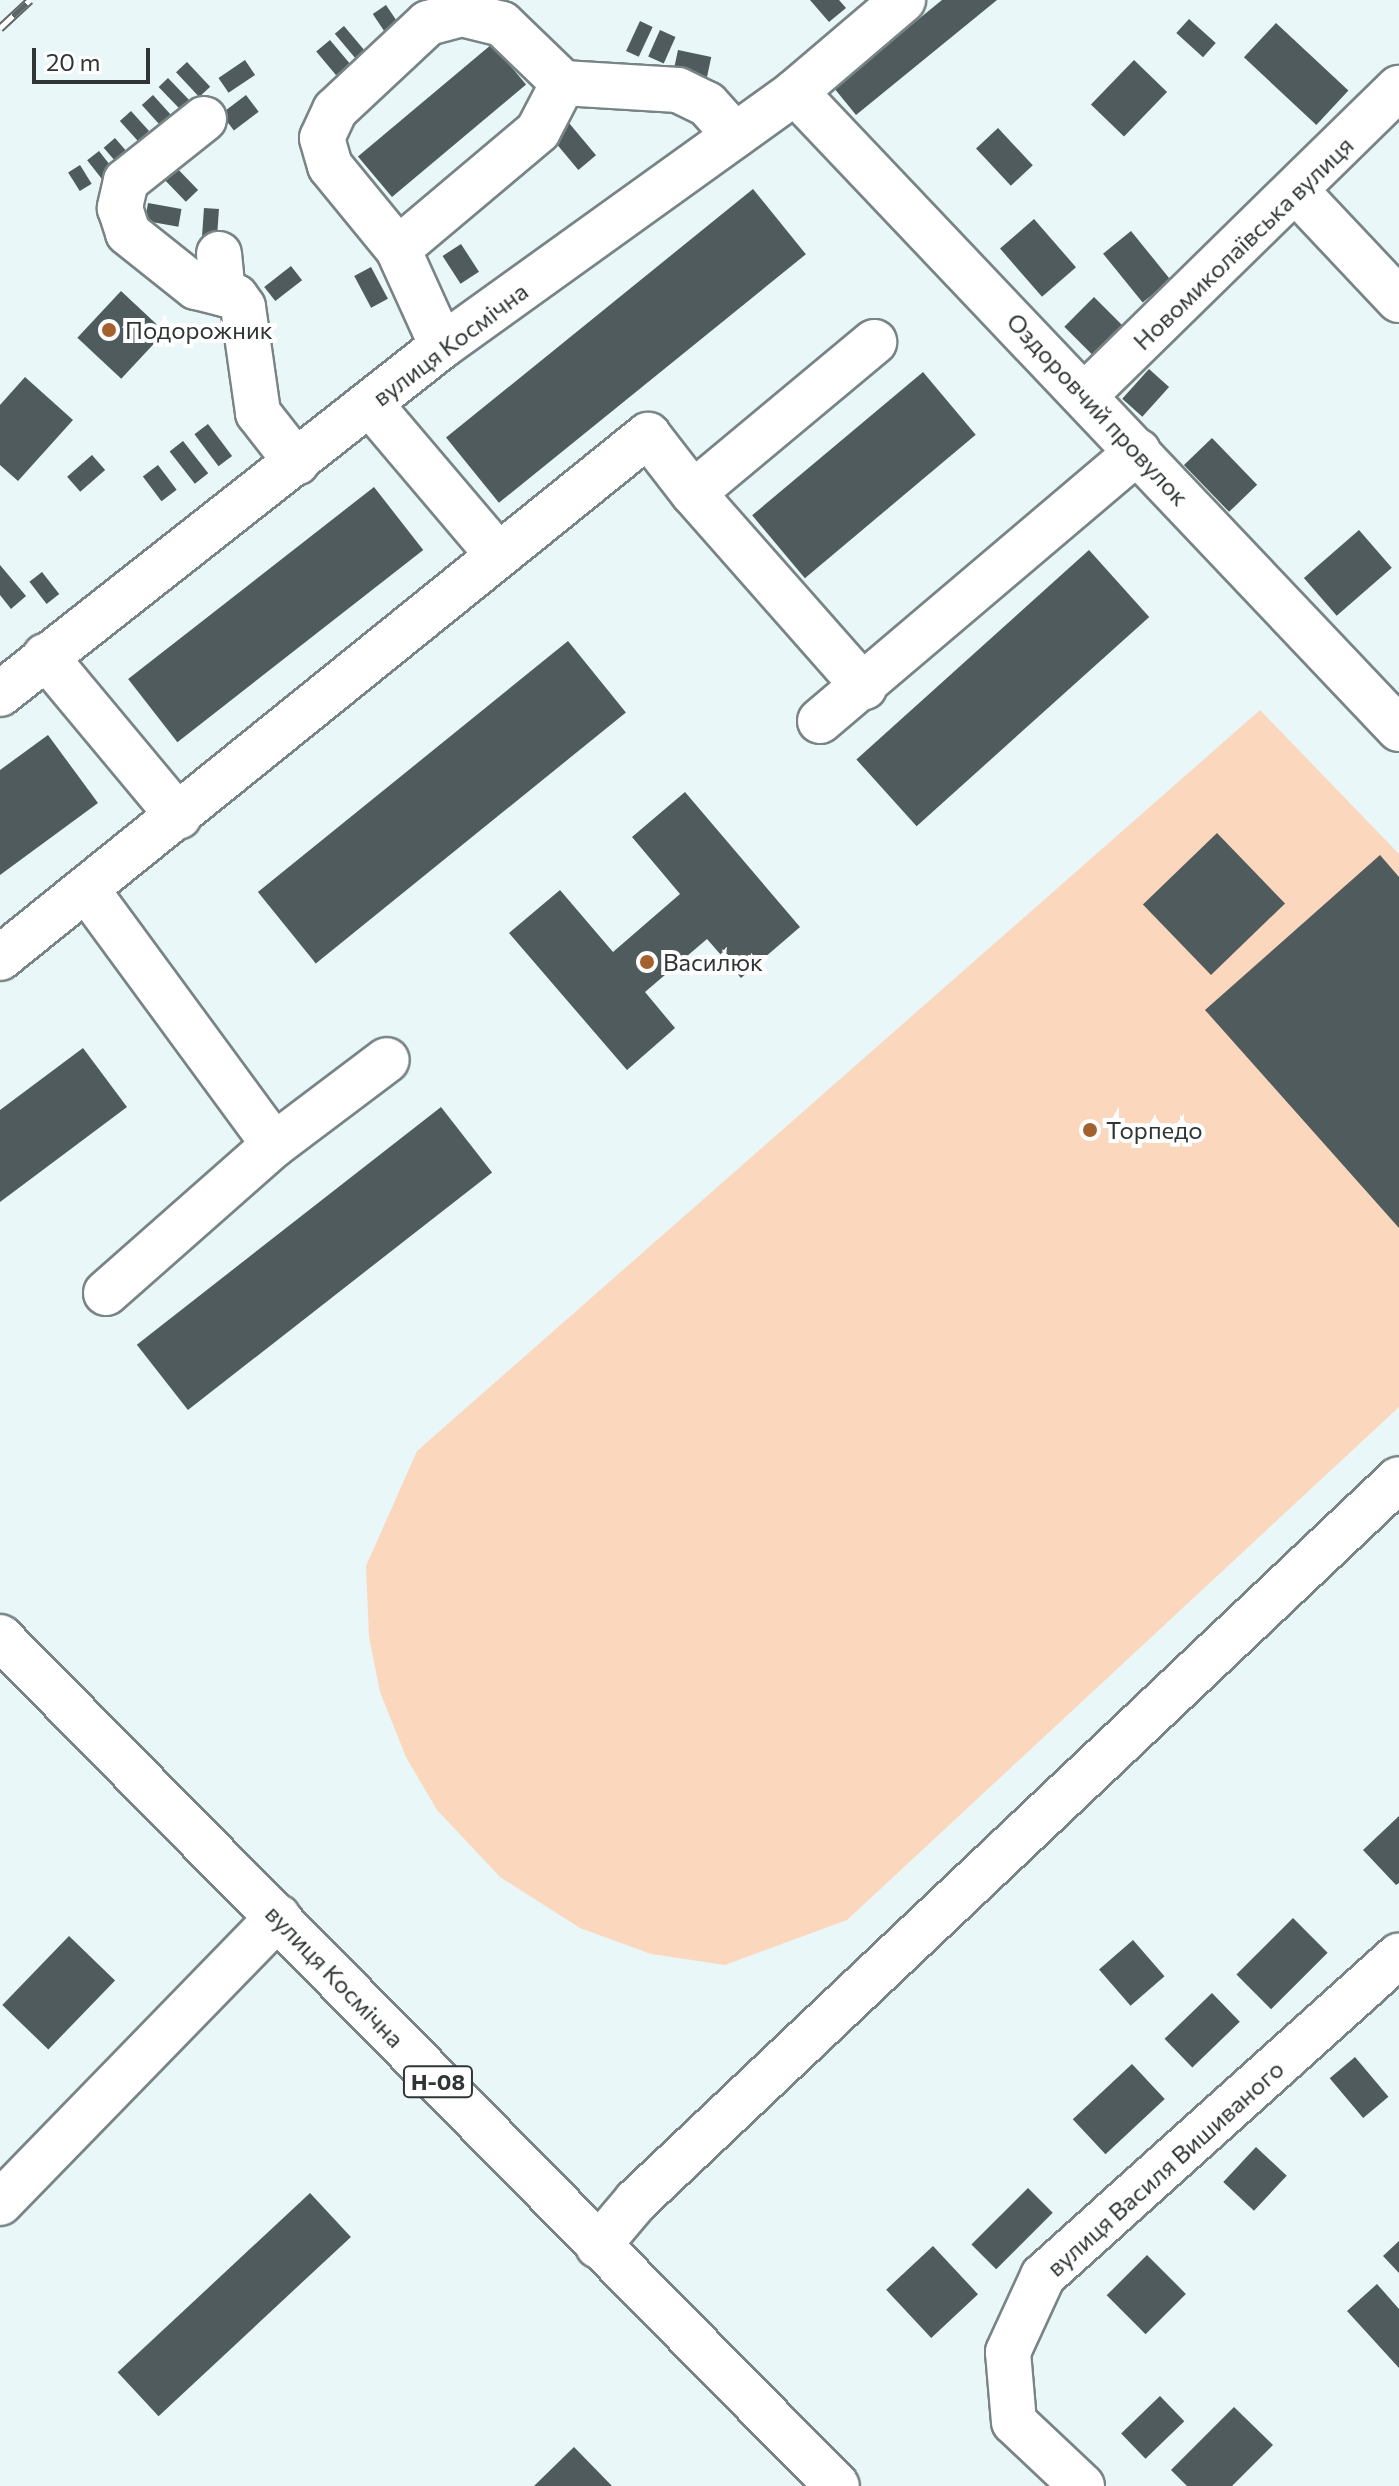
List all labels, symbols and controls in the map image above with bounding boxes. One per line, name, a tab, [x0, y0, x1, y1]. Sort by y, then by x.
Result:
scale bar	[36, 32, 154, 82]
text: 20 m	[46, 47, 100, 76]
street label: Новомиколаївська вулиця	[1127, 130, 1359, 356]
street label: вулиця Космічна	[367, 276, 533, 412]
street label: Оздоровчий провулок	[1001, 307, 1195, 511]
place label: Подорожник	[125, 316, 273, 344]
marker: Подорожник	[100, 321, 118, 339]
place label: Василюк	[663, 948, 763, 976]
marker: Василюк	[638, 953, 656, 971]
place label: Торпедо	[1106, 1116, 1203, 1144]
marker: Торпедо	[1081, 1121, 1099, 1139]
street label: вулиця Космічна	[260, 1899, 410, 2053]
street label: вулиця Василя Вишиваного	[1041, 2054, 1289, 2282]
road number: Н-08	[402, 2064, 474, 2100]

